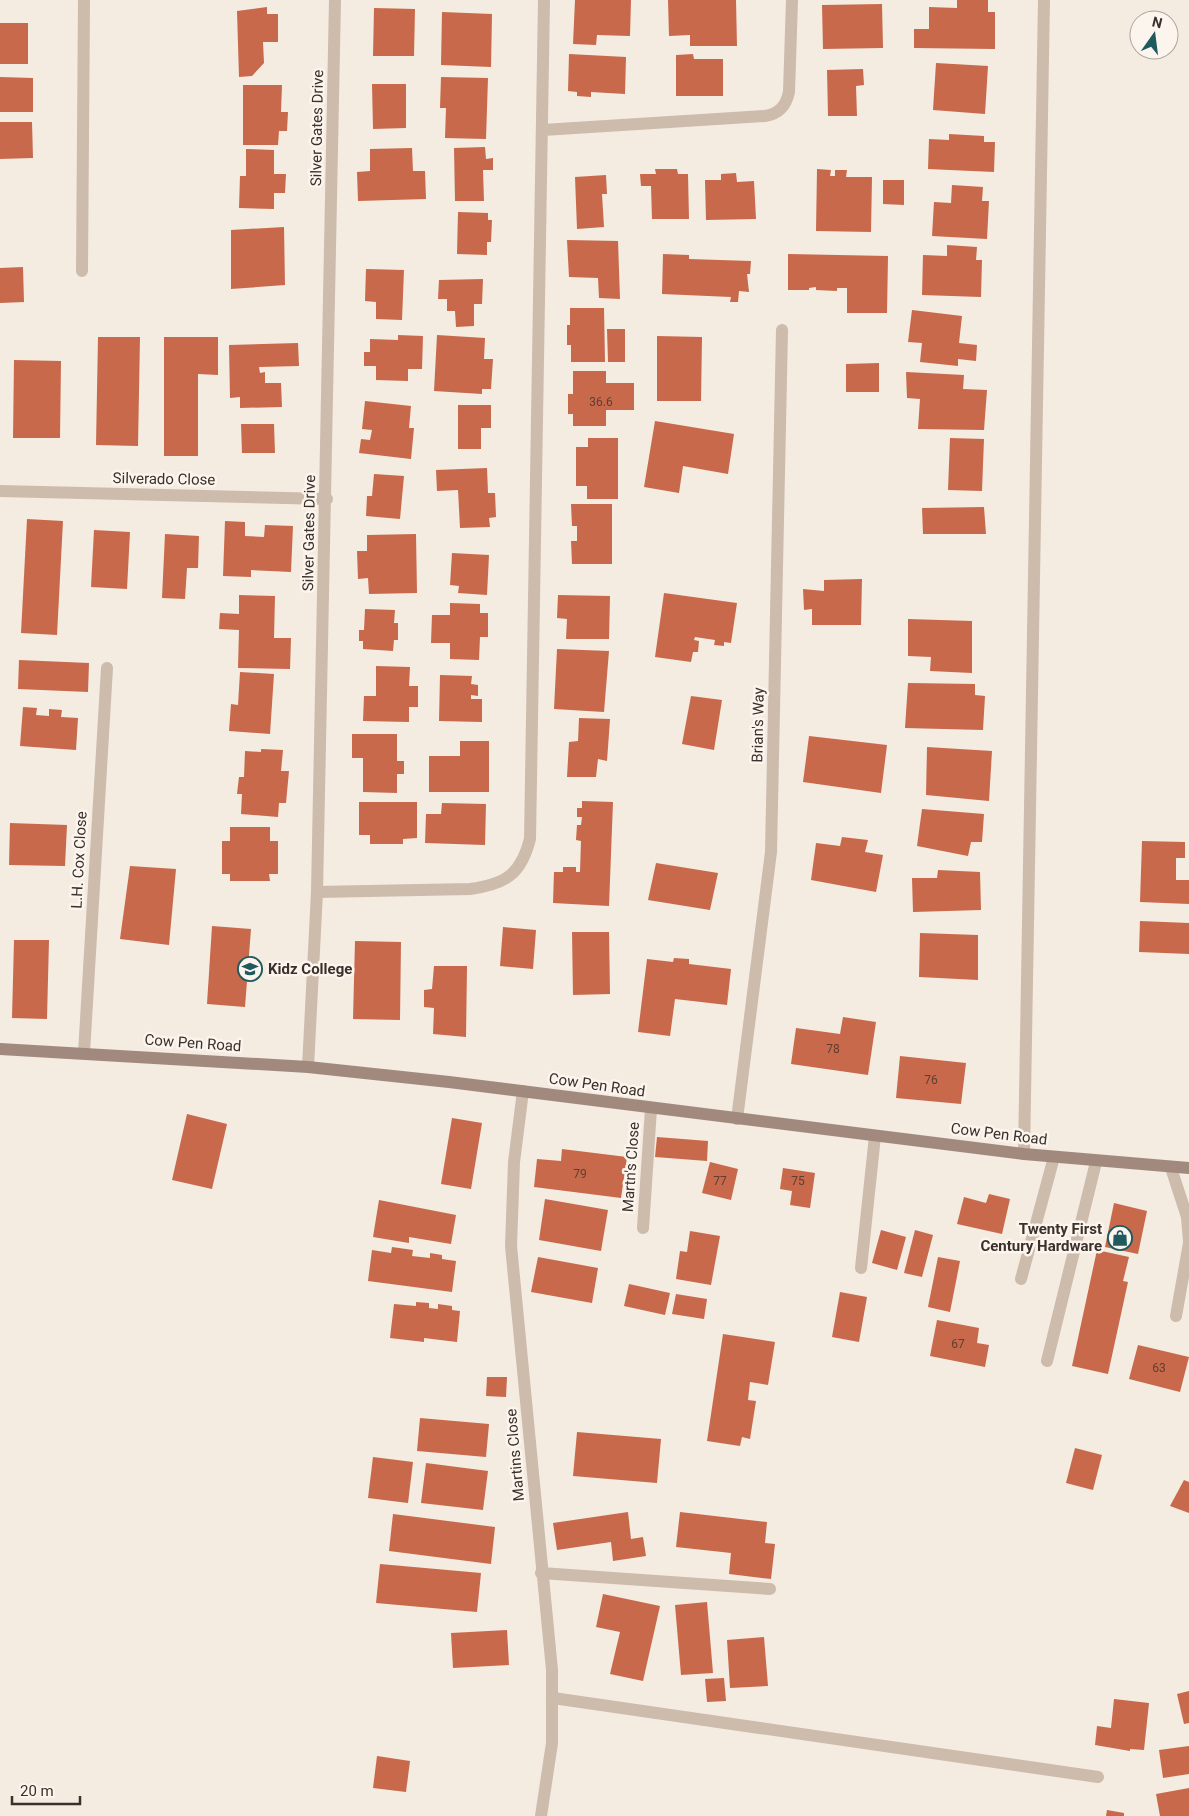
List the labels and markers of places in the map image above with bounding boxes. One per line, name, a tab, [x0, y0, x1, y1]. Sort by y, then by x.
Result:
school or university icon: Kidz College	[237, 956, 263, 982]
place label: Kidz College	[268, 960, 352, 978]
place label: Twenty First Century Hardware	[980, 1220, 1102, 1255]
shop icon: Twenty First Century Hardware	[1107, 1225, 1133, 1251]

